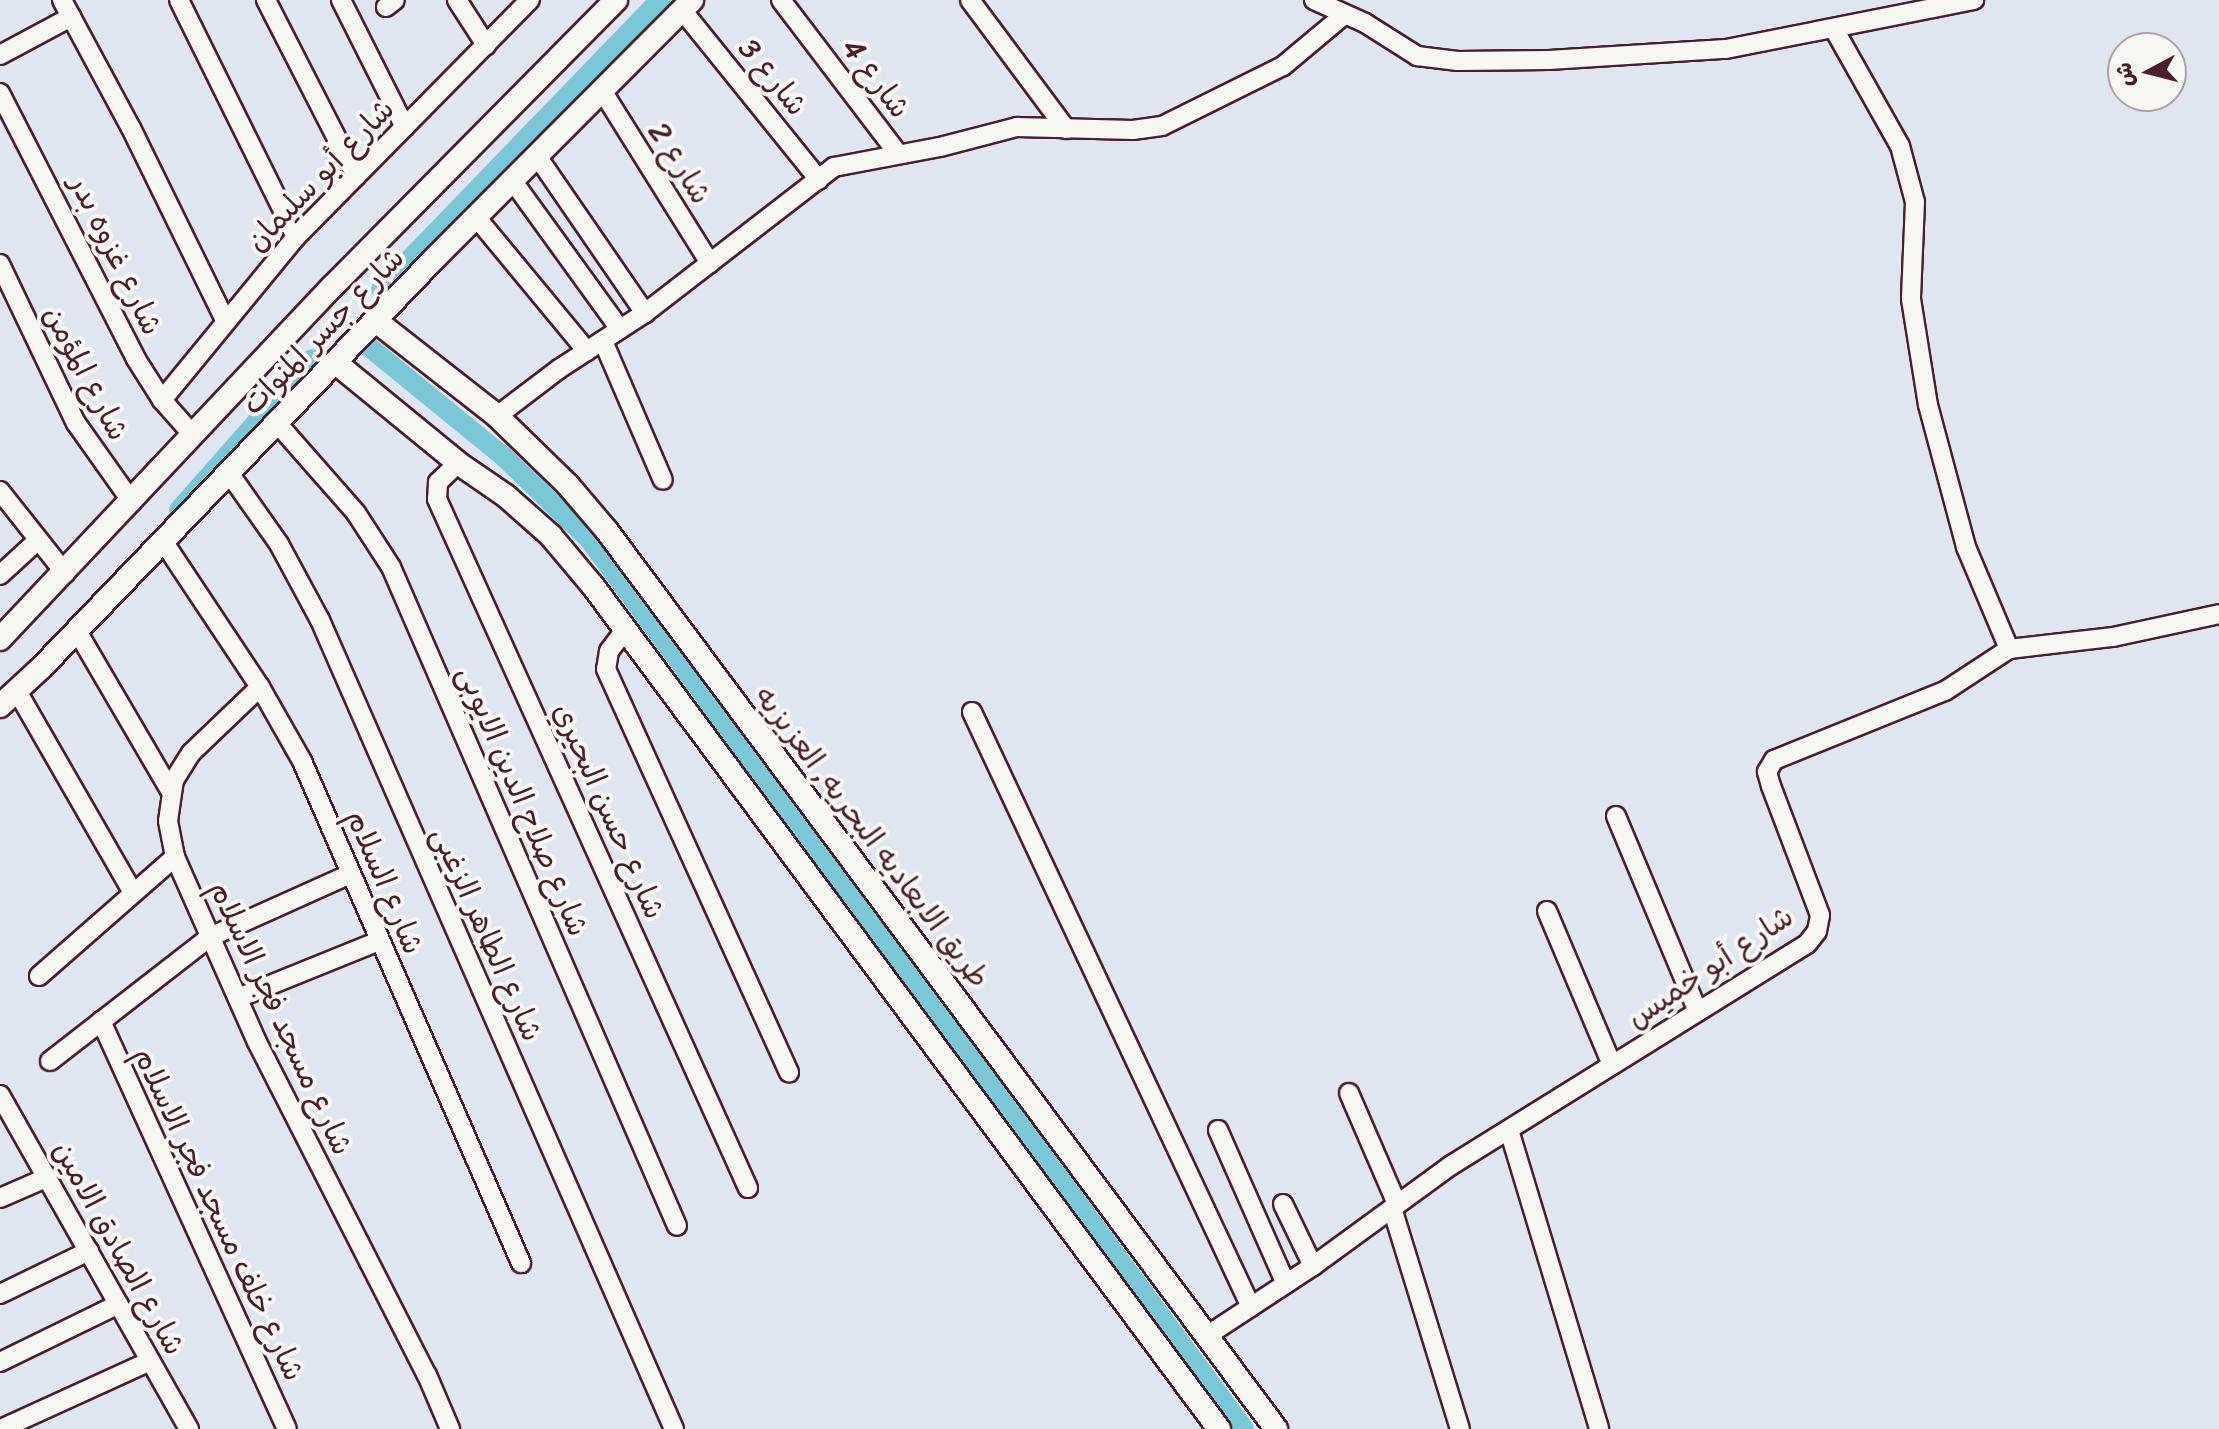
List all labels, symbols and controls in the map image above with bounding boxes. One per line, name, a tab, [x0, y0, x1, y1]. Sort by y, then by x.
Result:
street label: شارع 3	[731, 31, 815, 123]
street label: شارع 4	[834, 31, 918, 125]
north arrow	[2107, 32, 2187, 112]
text: ش	[2104, 60, 2145, 89]
street label: شارع أبو سليمان	[238, 91, 402, 259]
street label: شارع 2	[641, 115, 719, 211]
street label: شارع غزوه بدر	[62, 169, 170, 341]
street label: شارع جسر المنوات	[234, 240, 412, 422]
street label: شارع المؤمن	[35, 299, 137, 447]
street label: شارع صلاح الدين الايوبى	[450, 660, 596, 942]
street label: طريق الابعاديه البحريه, العزيزيه	[747, 679, 997, 995]
street label: شارع حسن البحيري	[545, 697, 673, 925]
street label: شارع السلام	[339, 805, 431, 959]
street label: شارع الطاهر الزغبى	[424, 821, 550, 1047]
street label: شارع مسجد فجر الاسلام	[202, 875, 360, 1161]
street label: شارع أبو خميس	[1620, 898, 1800, 1036]
street label: شارع خلف مسجد فجر الاسلام	[126, 1042, 312, 1386]
street label: شارع الصادق الامين	[45, 1135, 193, 1361]

